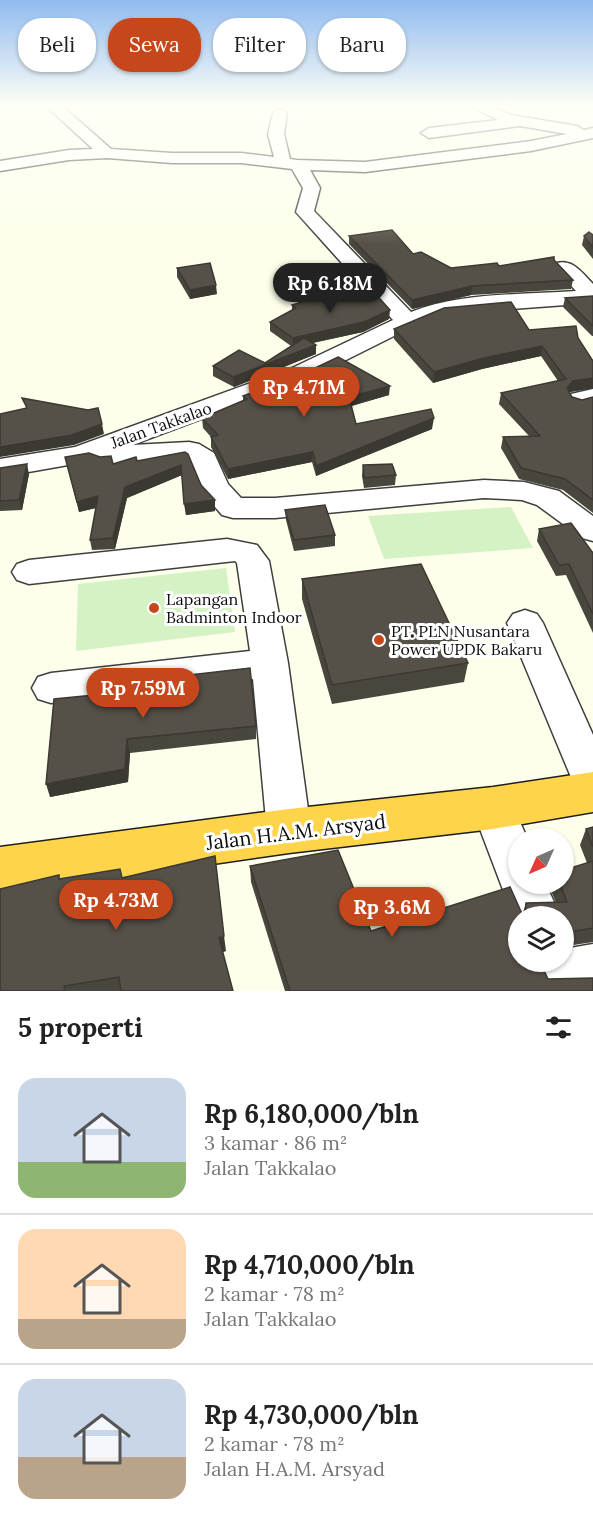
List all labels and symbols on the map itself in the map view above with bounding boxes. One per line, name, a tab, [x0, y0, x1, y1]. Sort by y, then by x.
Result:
pin: Rp 6.18M	[268, 263, 392, 314]
pin: Rp 4.71M	[242, 367, 366, 418]
street label: Jalan Takkalao	[107, 397, 214, 453]
place label: Lapangan Badminton Indoor	[166, 589, 302, 627]
marker: Lapangan Badminton Indoor	[147, 601, 161, 615]
place label: PT. PLN Nusantara Power UPDK Bakaru	[391, 621, 543, 659]
marker: PT. PLN Nusantara Power UPDK Bakaru	[372, 633, 386, 647]
pin: Rp 7.59M	[81, 668, 205, 719]
street label: Jalan H.A.M. Arsyad	[204, 808, 387, 855]
north arrow	[508, 828, 574, 894]
pin: Rp 4.73M	[54, 880, 178, 931]
pin: Rp 3.6M	[337, 887, 447, 938]

